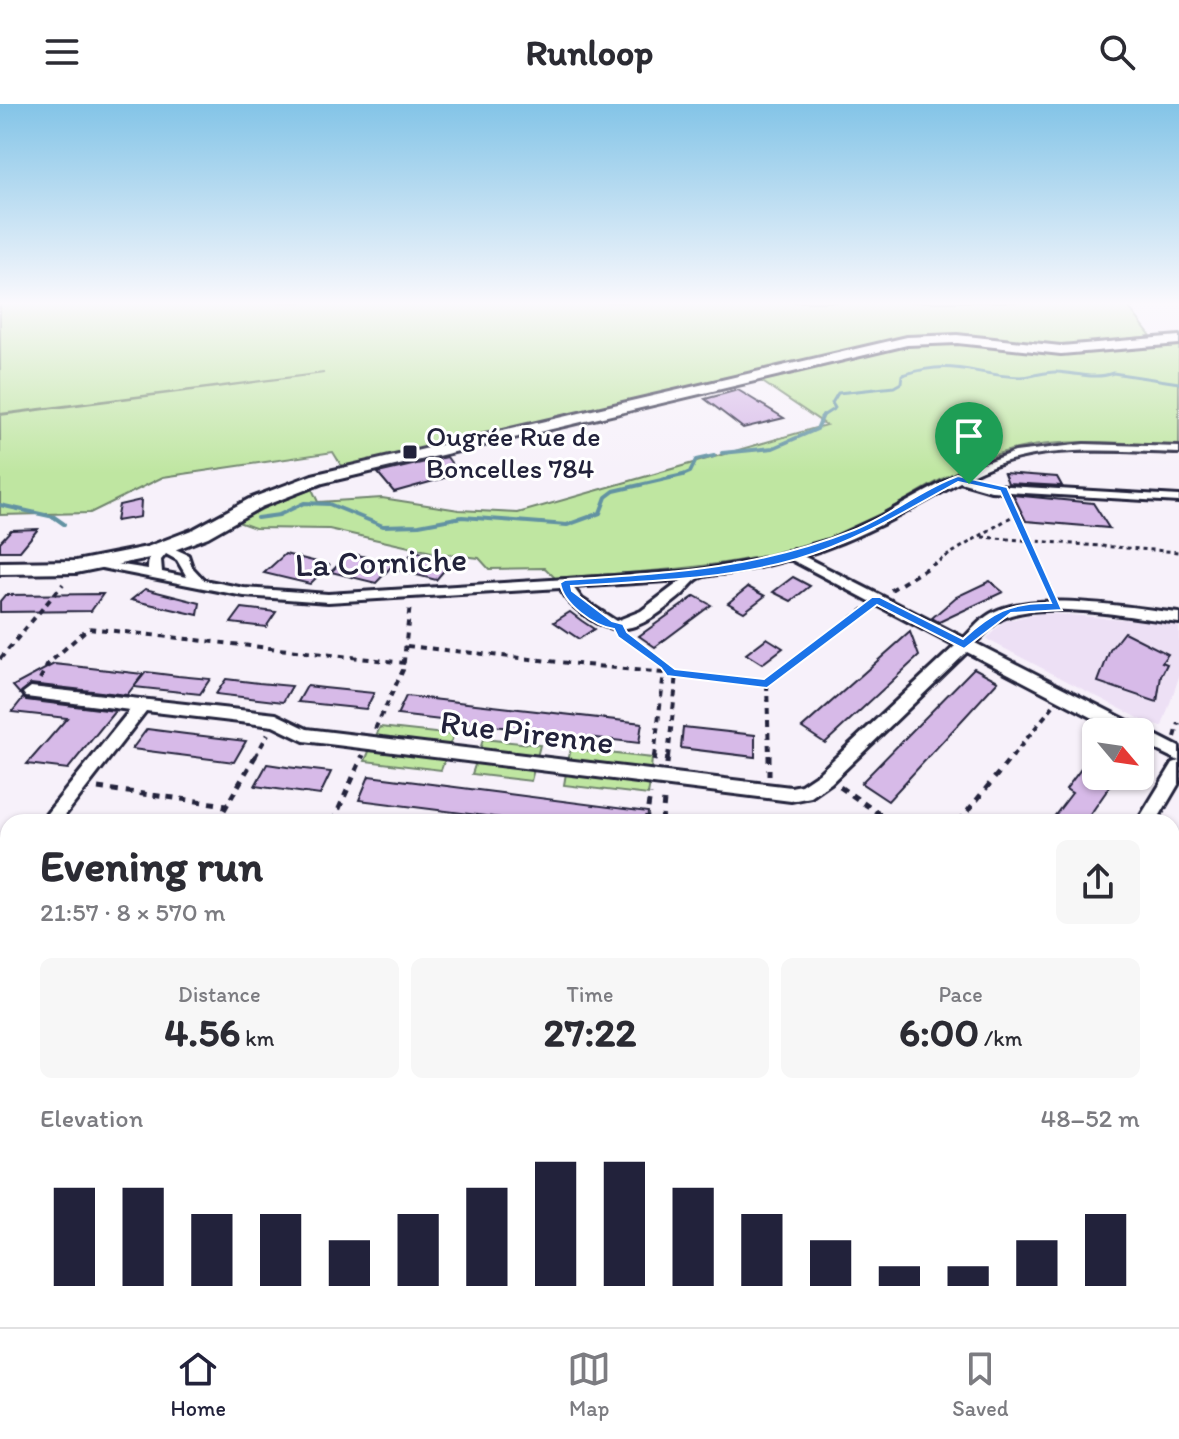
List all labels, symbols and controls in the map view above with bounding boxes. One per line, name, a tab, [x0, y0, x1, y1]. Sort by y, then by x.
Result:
icon: menu	[40, 30, 84, 74]
icon: search	[1095, 30, 1139, 74]
text: Runloop	[526, 31, 653, 74]
pin	[935, 402, 1003, 484]
icon: arrive	[947, 414, 991, 458]
place label: Ougrée Rue de Boncelles 784	[426, 419, 601, 485]
marker: Ougrée Rue de Boncelles 784	[401, 443, 419, 461]
street label: La Corniche	[294, 539, 468, 585]
street label: Rue Pirenne	[438, 701, 616, 763]
north arrow	[1082, 718, 1154, 790]
map controls	[1082, 718, 1154, 790]
text: Evening run	[40, 839, 263, 892]
button: share	[1056, 840, 1140, 924]
text: 21:57 · 8 × 570 m	[40, 896, 226, 928]
text: Distance	[178, 981, 261, 1008]
text: Time	[567, 981, 613, 1008]
text: Pace	[939, 981, 983, 1008]
text: 4.56	[164, 1008, 240, 1056]
text: 27:22	[544, 1008, 636, 1056]
text: 6:00	[899, 1008, 979, 1056]
text: km	[240, 1025, 274, 1052]
text: /km	[979, 1025, 1022, 1052]
text: Elevation	[40, 1102, 143, 1134]
text: 48–52 m	[1041, 1102, 1140, 1134]
tab: Home	[171, 1347, 226, 1422]
tab: Map	[567, 1347, 611, 1422]
tab: Saved	[952, 1347, 1008, 1422]

